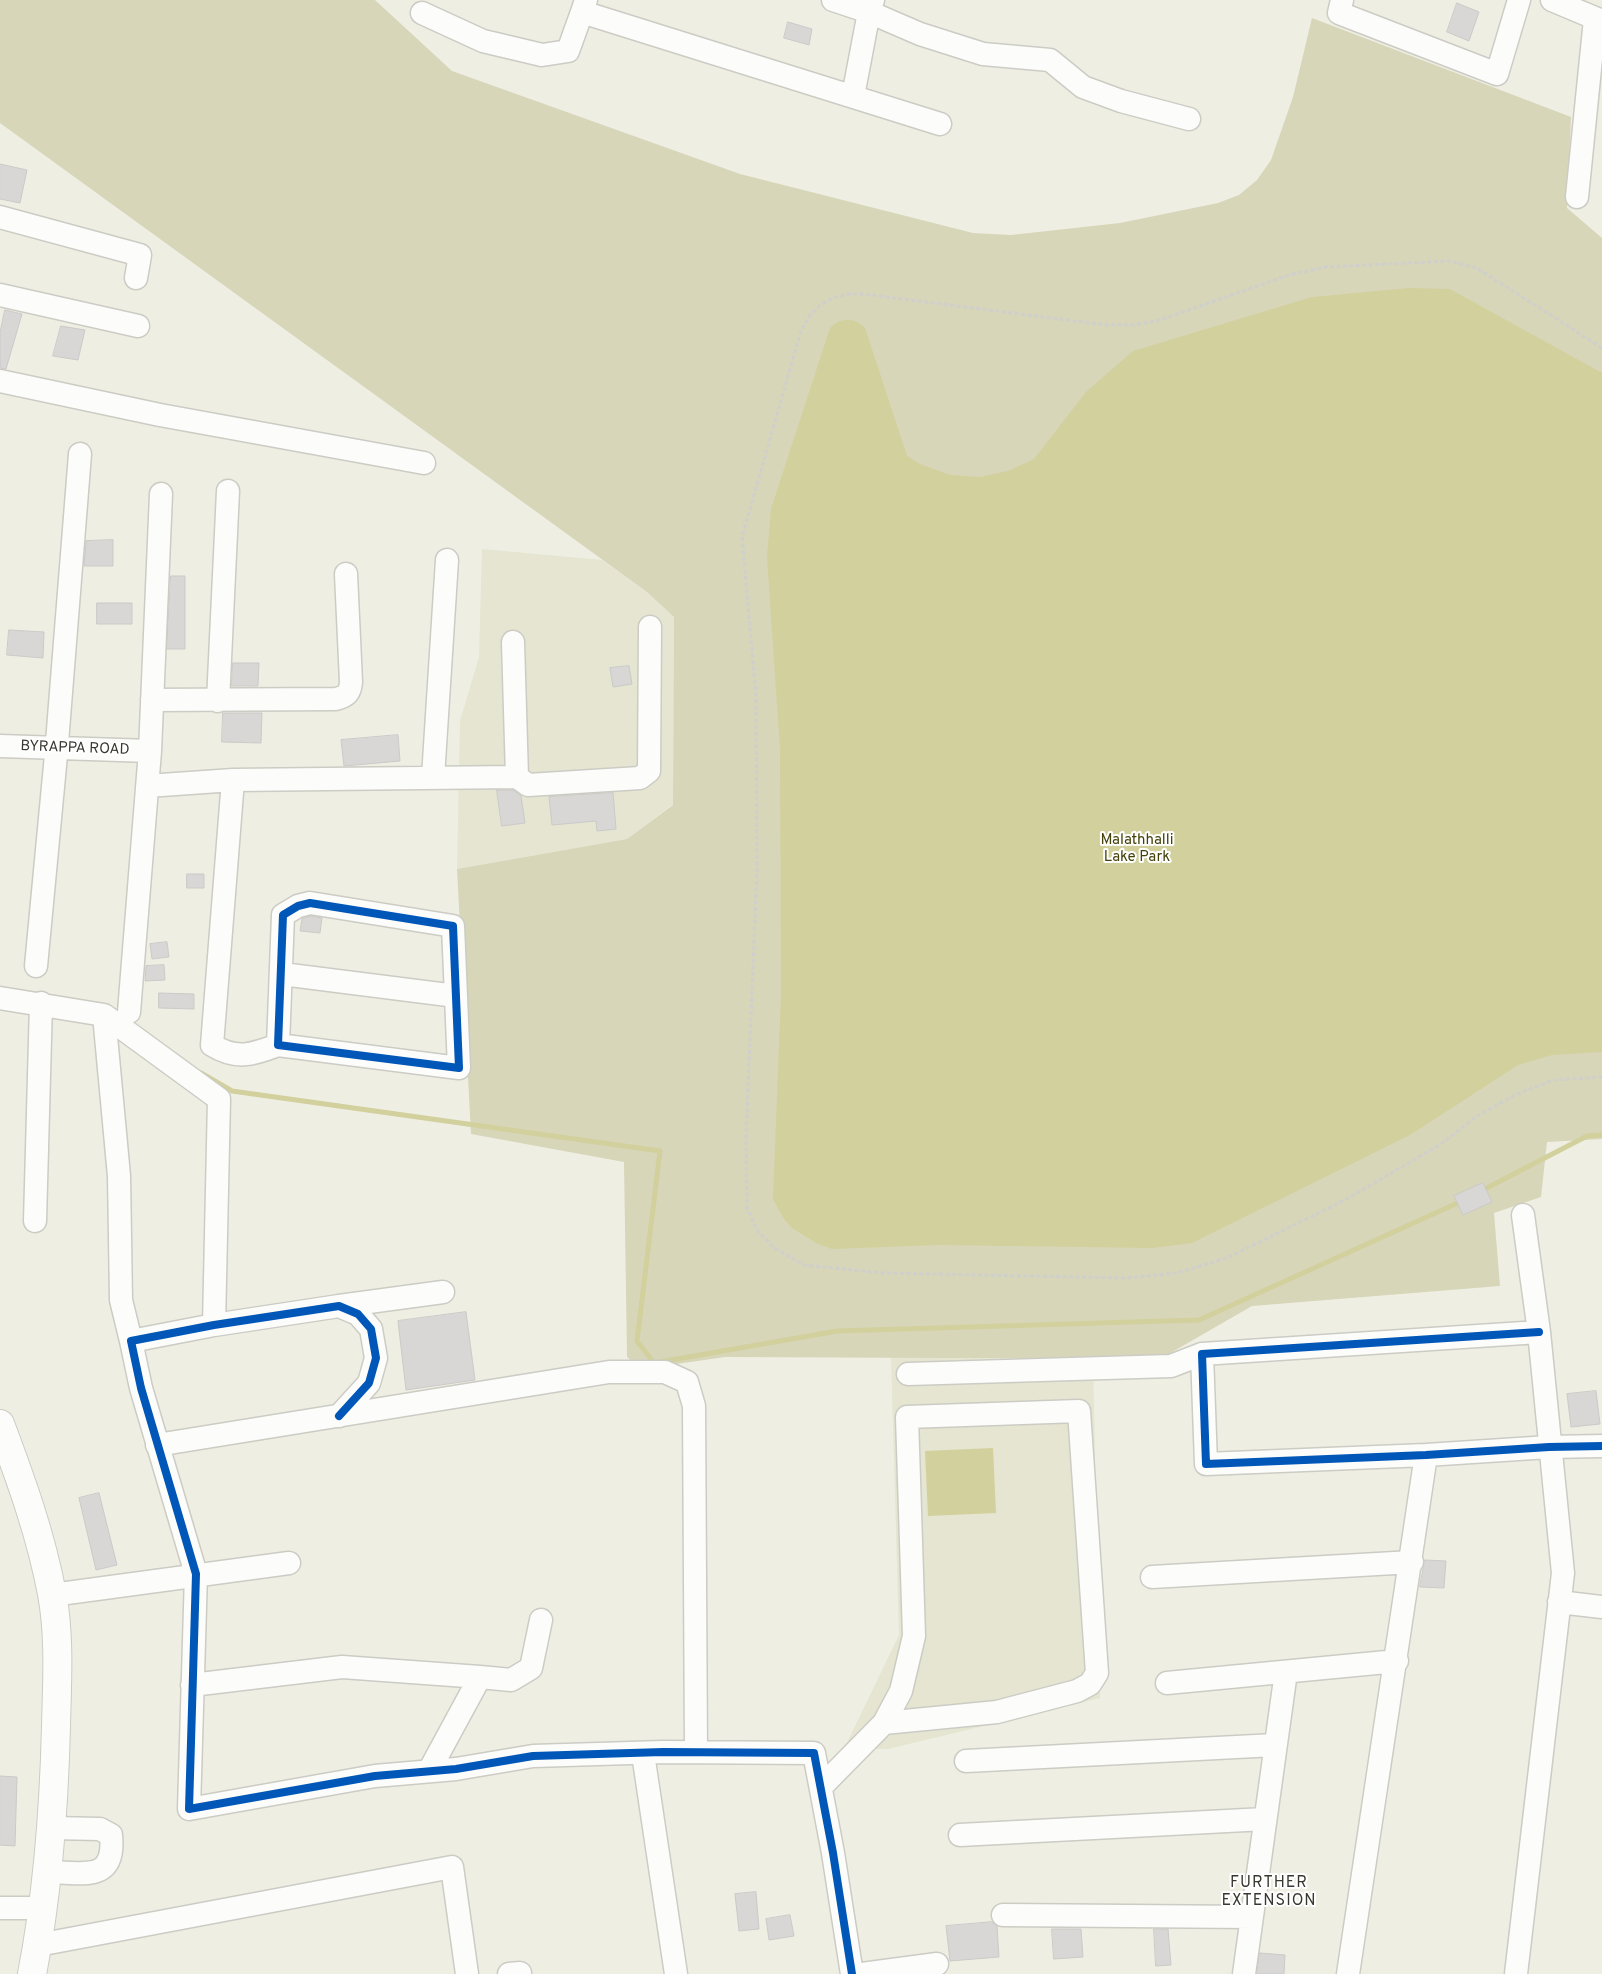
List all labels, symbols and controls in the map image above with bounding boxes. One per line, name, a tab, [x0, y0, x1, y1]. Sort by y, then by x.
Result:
street label: BYRAPPA ROAD	[20, 738, 130, 760]
park label: Malathhalli Lake Park	[1101, 832, 1173, 867]
district label: FURTHER EXTENSION	[1220, 1874, 1318, 1912]

